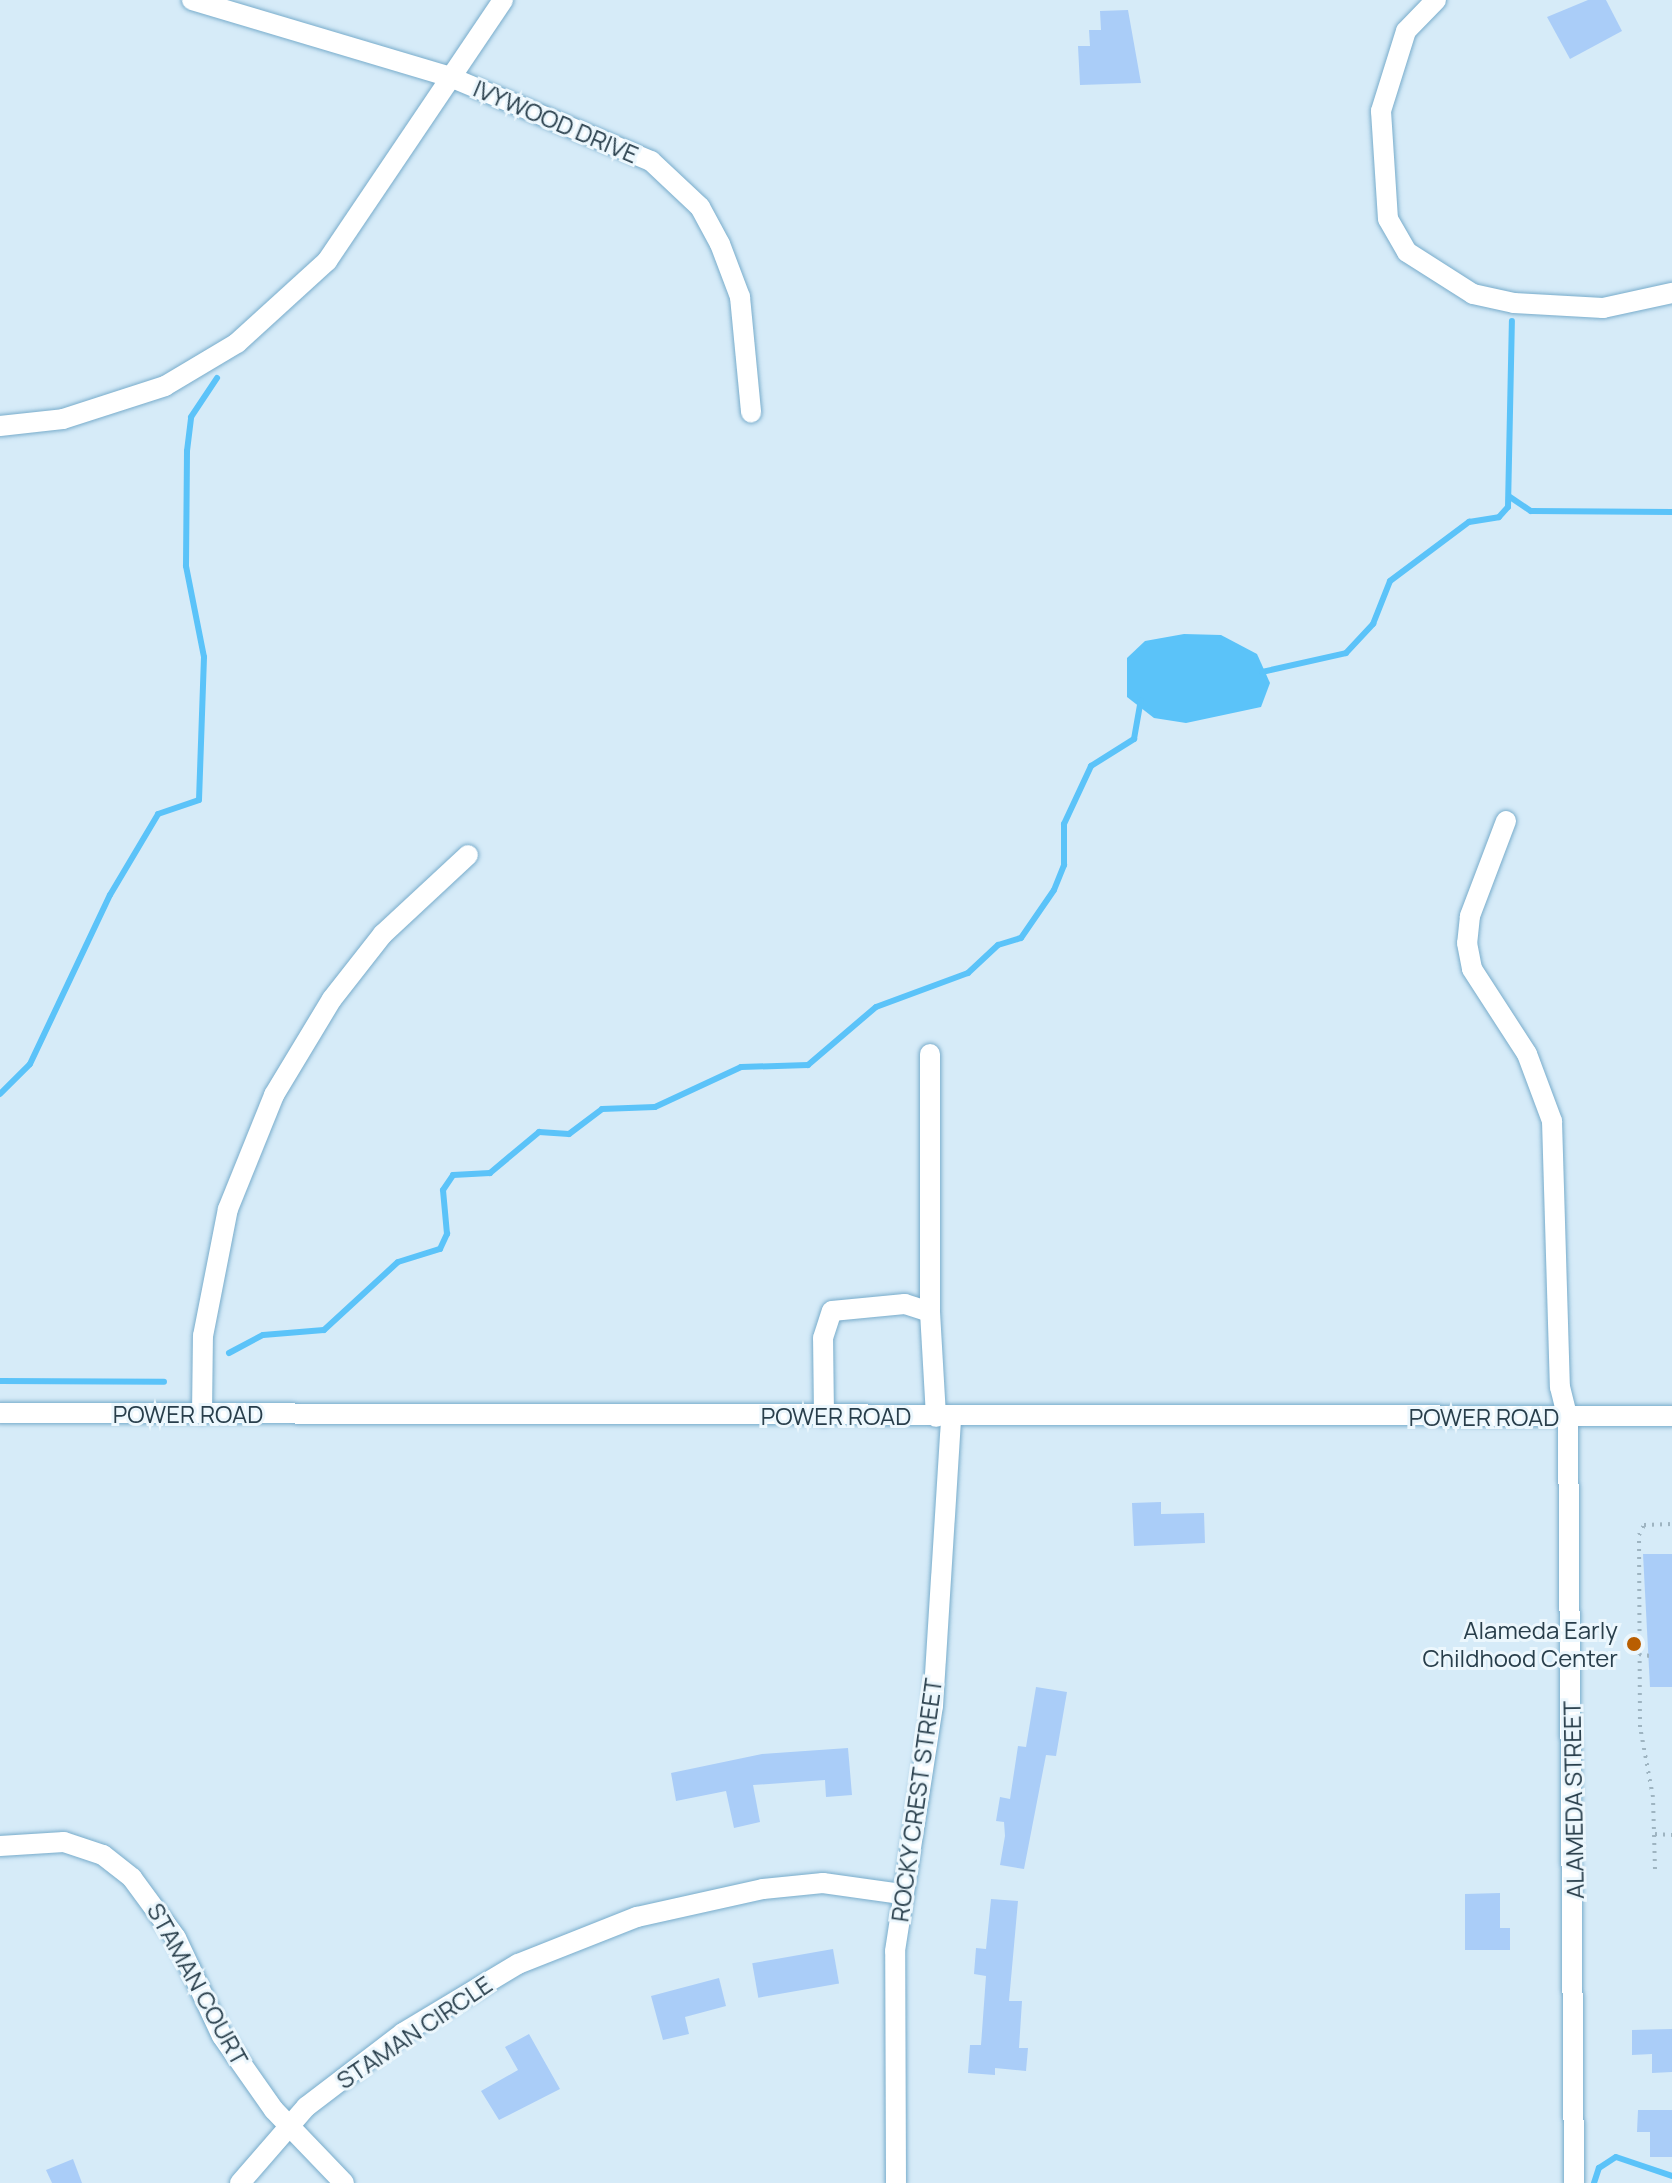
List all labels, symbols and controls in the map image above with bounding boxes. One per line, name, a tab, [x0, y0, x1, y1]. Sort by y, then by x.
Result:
street label: IVYWOOD DRIVE	[469, 73, 643, 169]
street label: POWER ROAD	[113, 1400, 263, 1428]
street label: POWER ROAD	[761, 1402, 911, 1430]
street label: POWER ROAD	[1409, 1403, 1559, 1431]
place label: Alameda Early Childhood Center	[1423, 1616, 1618, 1672]
marker: Alameda Early Childhood Center	[1625, 1635, 1643, 1653]
street label: ROCKY CREST STREET	[885, 1676, 947, 1924]
street label: ALAMEDA STREET	[1557, 1701, 1589, 1899]
street label: STAMAN COURT	[141, 1898, 255, 2070]
street label: STAMAN CIRCLE	[331, 1969, 497, 2095]

